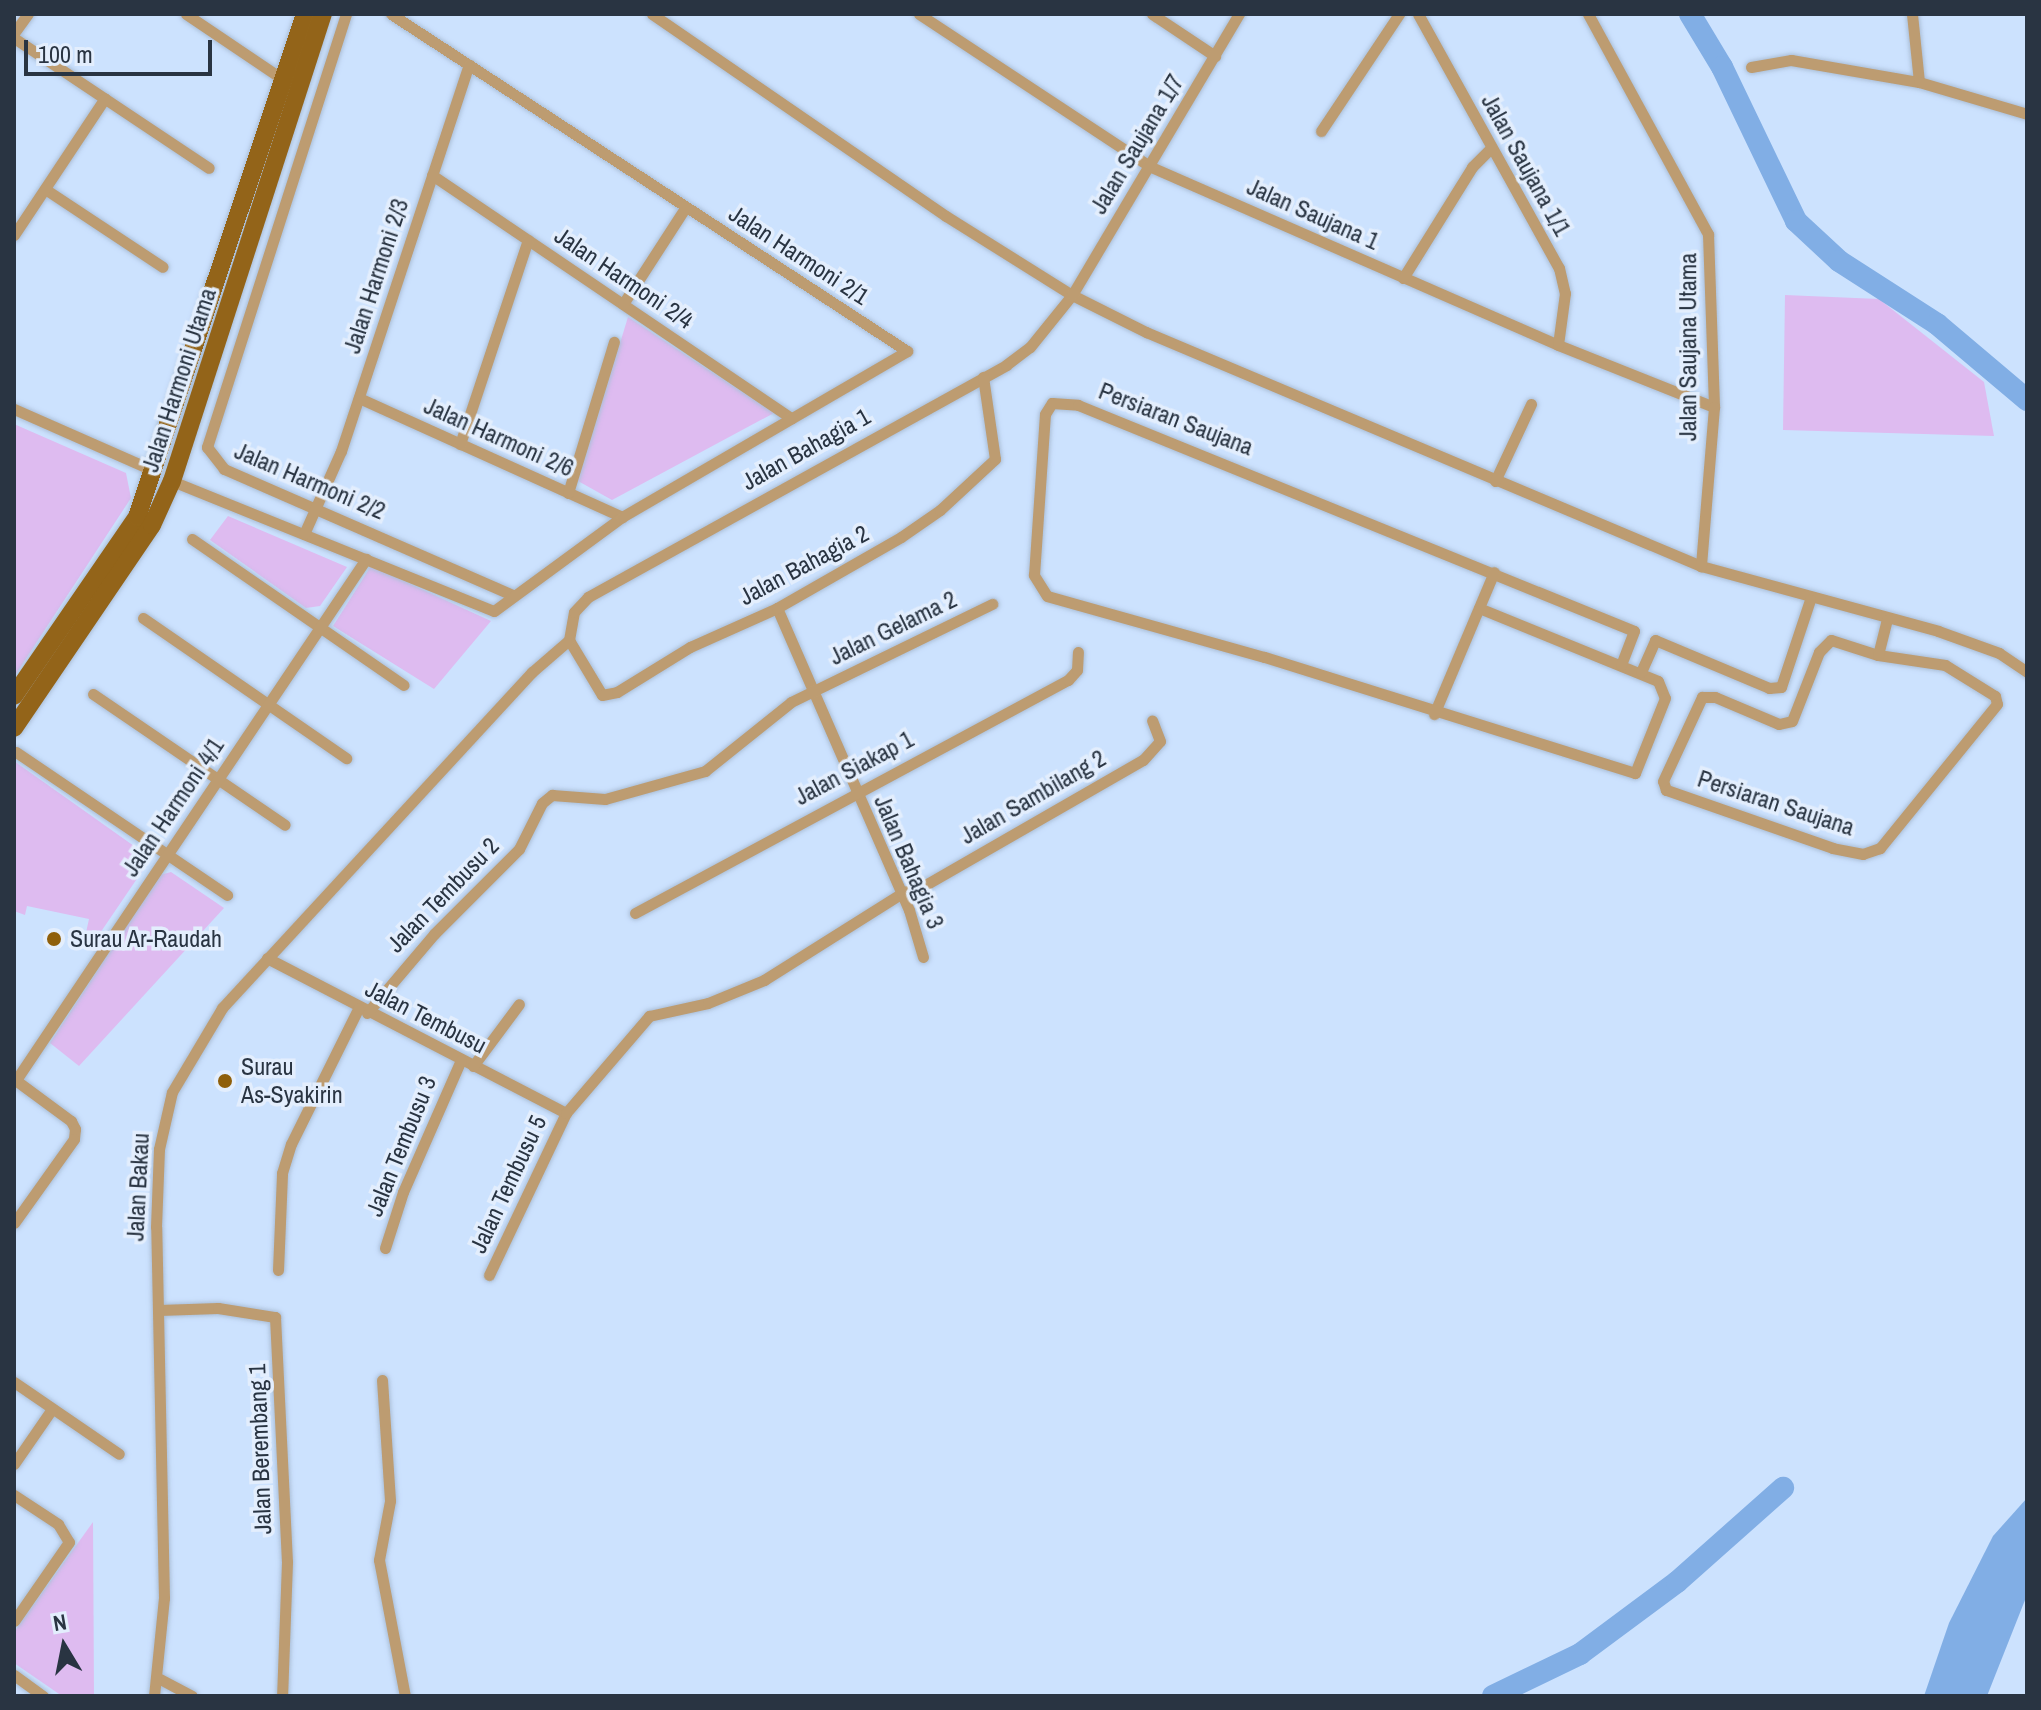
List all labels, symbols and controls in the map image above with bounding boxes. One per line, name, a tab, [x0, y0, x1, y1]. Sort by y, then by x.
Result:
scale bar	[28, 24, 216, 74]
text: 100 m	[38, 38, 93, 70]
street label: Jalan Saujana 1/7	[1084, 69, 1190, 219]
street label: Jalan Saujana 1/1	[1475, 89, 1577, 241]
street label: Jalan Saujana 1	[1243, 172, 1383, 256]
street label: Jalan Harmoni 2/3	[337, 195, 415, 357]
street label: Jalan Harmoni 2/1	[724, 199, 874, 311]
street label: Jalan Harmoni 2/4	[549, 221, 699, 335]
street label: Jalan Saujana Utama	[1674, 253, 1702, 441]
street label: Jalan Harmoni Utama	[136, 285, 222, 475]
street label: Persiaran Saujana	[1095, 376, 1257, 462]
street label: Jalan Harmoni 2/6	[420, 391, 578, 483]
street label: Jalan Bahagia 1	[737, 402, 875, 496]
street label: Jalan Harmoni 2/2	[230, 436, 390, 526]
street label: Jalan Bahagia 2	[734, 519, 874, 611]
street label: Jalan Gelama 2	[825, 585, 961, 671]
street label: Jalan Siakap 1	[790, 725, 918, 811]
street label: Jalan Harmoni 4/1	[116, 732, 230, 882]
street label: Jalan Sambilang 2	[955, 744, 1111, 850]
street label: Persiaran Saujana	[1694, 764, 1858, 842]
street label: Jalan Bahagia 3	[868, 791, 950, 933]
street label: Jalan Tembusu 2	[381, 831, 505, 959]
place label: Surau Ar-Raudah	[70, 925, 223, 953]
marker: Surau Ar-Raudah	[45, 930, 63, 948]
street label: Jalan Tembusu	[360, 974, 492, 1060]
place label: Surau As-Syakirin	[241, 1053, 343, 1109]
marker: Surau As-Syakirin	[216, 1072, 234, 1090]
street label: Jalan Tembusu 3	[360, 1072, 442, 1220]
street label: Jalan Tembusu 5	[464, 1110, 552, 1258]
street label: Jalan Bakau	[121, 1132, 155, 1242]
street label: Jalan Berembang 1	[243, 1363, 277, 1535]
north arrow	[24, 1606, 104, 1686]
text: N	[51, 1606, 69, 1638]

